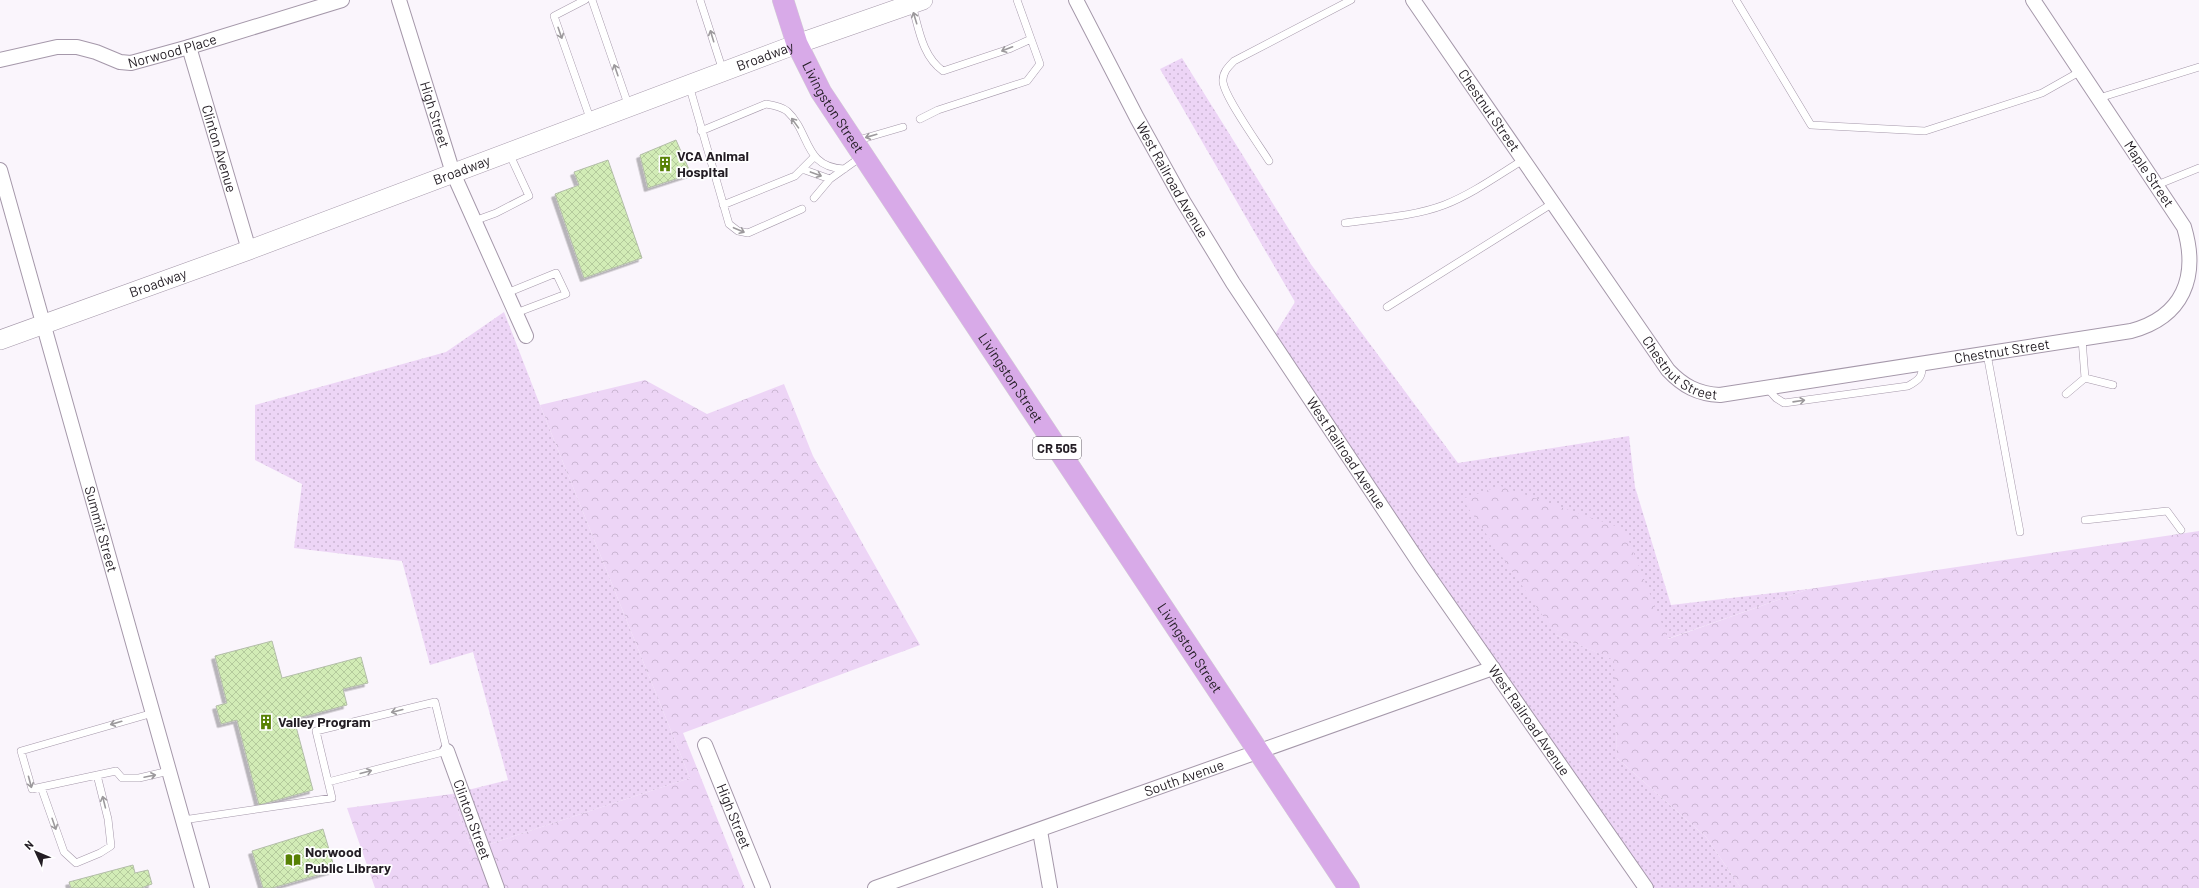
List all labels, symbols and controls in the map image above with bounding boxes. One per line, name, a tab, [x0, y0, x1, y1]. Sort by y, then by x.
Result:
one-way arrow	[911, 12, 919, 24]
one-way arrow	[557, 27, 565, 39]
one-way arrow	[708, 29, 715, 42]
street label: Norwood Place	[126, 30, 219, 72]
street label: Broadway	[734, 37, 796, 74]
one-way arrow	[1002, 46, 1014, 54]
street label: Livingston Street	[799, 58, 868, 156]
one-way arrow	[612, 65, 620, 77]
street label: Chestnut Street	[1455, 66, 1524, 155]
street label: High Street	[417, 79, 454, 150]
street label: Clinton Avenue	[199, 103, 240, 194]
one-way arrow	[791, 118, 799, 129]
street label: West Railroad Avenue	[1133, 119, 1212, 241]
one-way arrow	[864, 133, 877, 140]
street label: Maple Street	[2121, 137, 2178, 210]
place label: VCA Animal Hospital	[677, 147, 749, 180]
street label: Broadway	[431, 151, 493, 188]
building icon: VCA Animal Hospital	[656, 155, 674, 173]
one-way arrow	[809, 171, 821, 179]
one-way arrow	[733, 226, 745, 234]
street label: Broadway	[127, 264, 189, 301]
street label: Livingston Street	[975, 329, 1047, 426]
street label: Chestnut Street	[1639, 332, 1718, 403]
street label: Chestnut Street	[1953, 335, 2051, 366]
street label: West Railroad Avenue	[1303, 394, 1390, 512]
one-way arrow	[1792, 397, 1805, 405]
road number: CR 505	[1033, 437, 1081, 459]
street label: Summit Street	[81, 484, 122, 574]
street label: Livingston Street	[1154, 599, 1226, 696]
street label: West Railroad Avenue	[1485, 662, 1574, 779]
one-way arrow	[391, 708, 404, 715]
building icon: Valley Program	[257, 713, 275, 731]
place label: Valley Program	[278, 713, 371, 730]
one-way arrow	[109, 720, 122, 727]
street label: South Avenue	[1142, 756, 1226, 800]
one-way arrow	[359, 768, 372, 775]
one-way arrow	[143, 771, 156, 779]
one-way arrow	[27, 775, 34, 788]
street label: Clinton Street	[450, 777, 495, 862]
street label: High Street	[714, 781, 755, 851]
one-way arrow	[99, 795, 107, 808]
one-way arrow	[51, 817, 58, 830]
north arrow	[16, 832, 56, 872]
text: N	[21, 838, 36, 852]
place label: Norwood Public Library	[305, 843, 391, 876]
library icon: Norwood Public Library	[284, 851, 302, 869]

